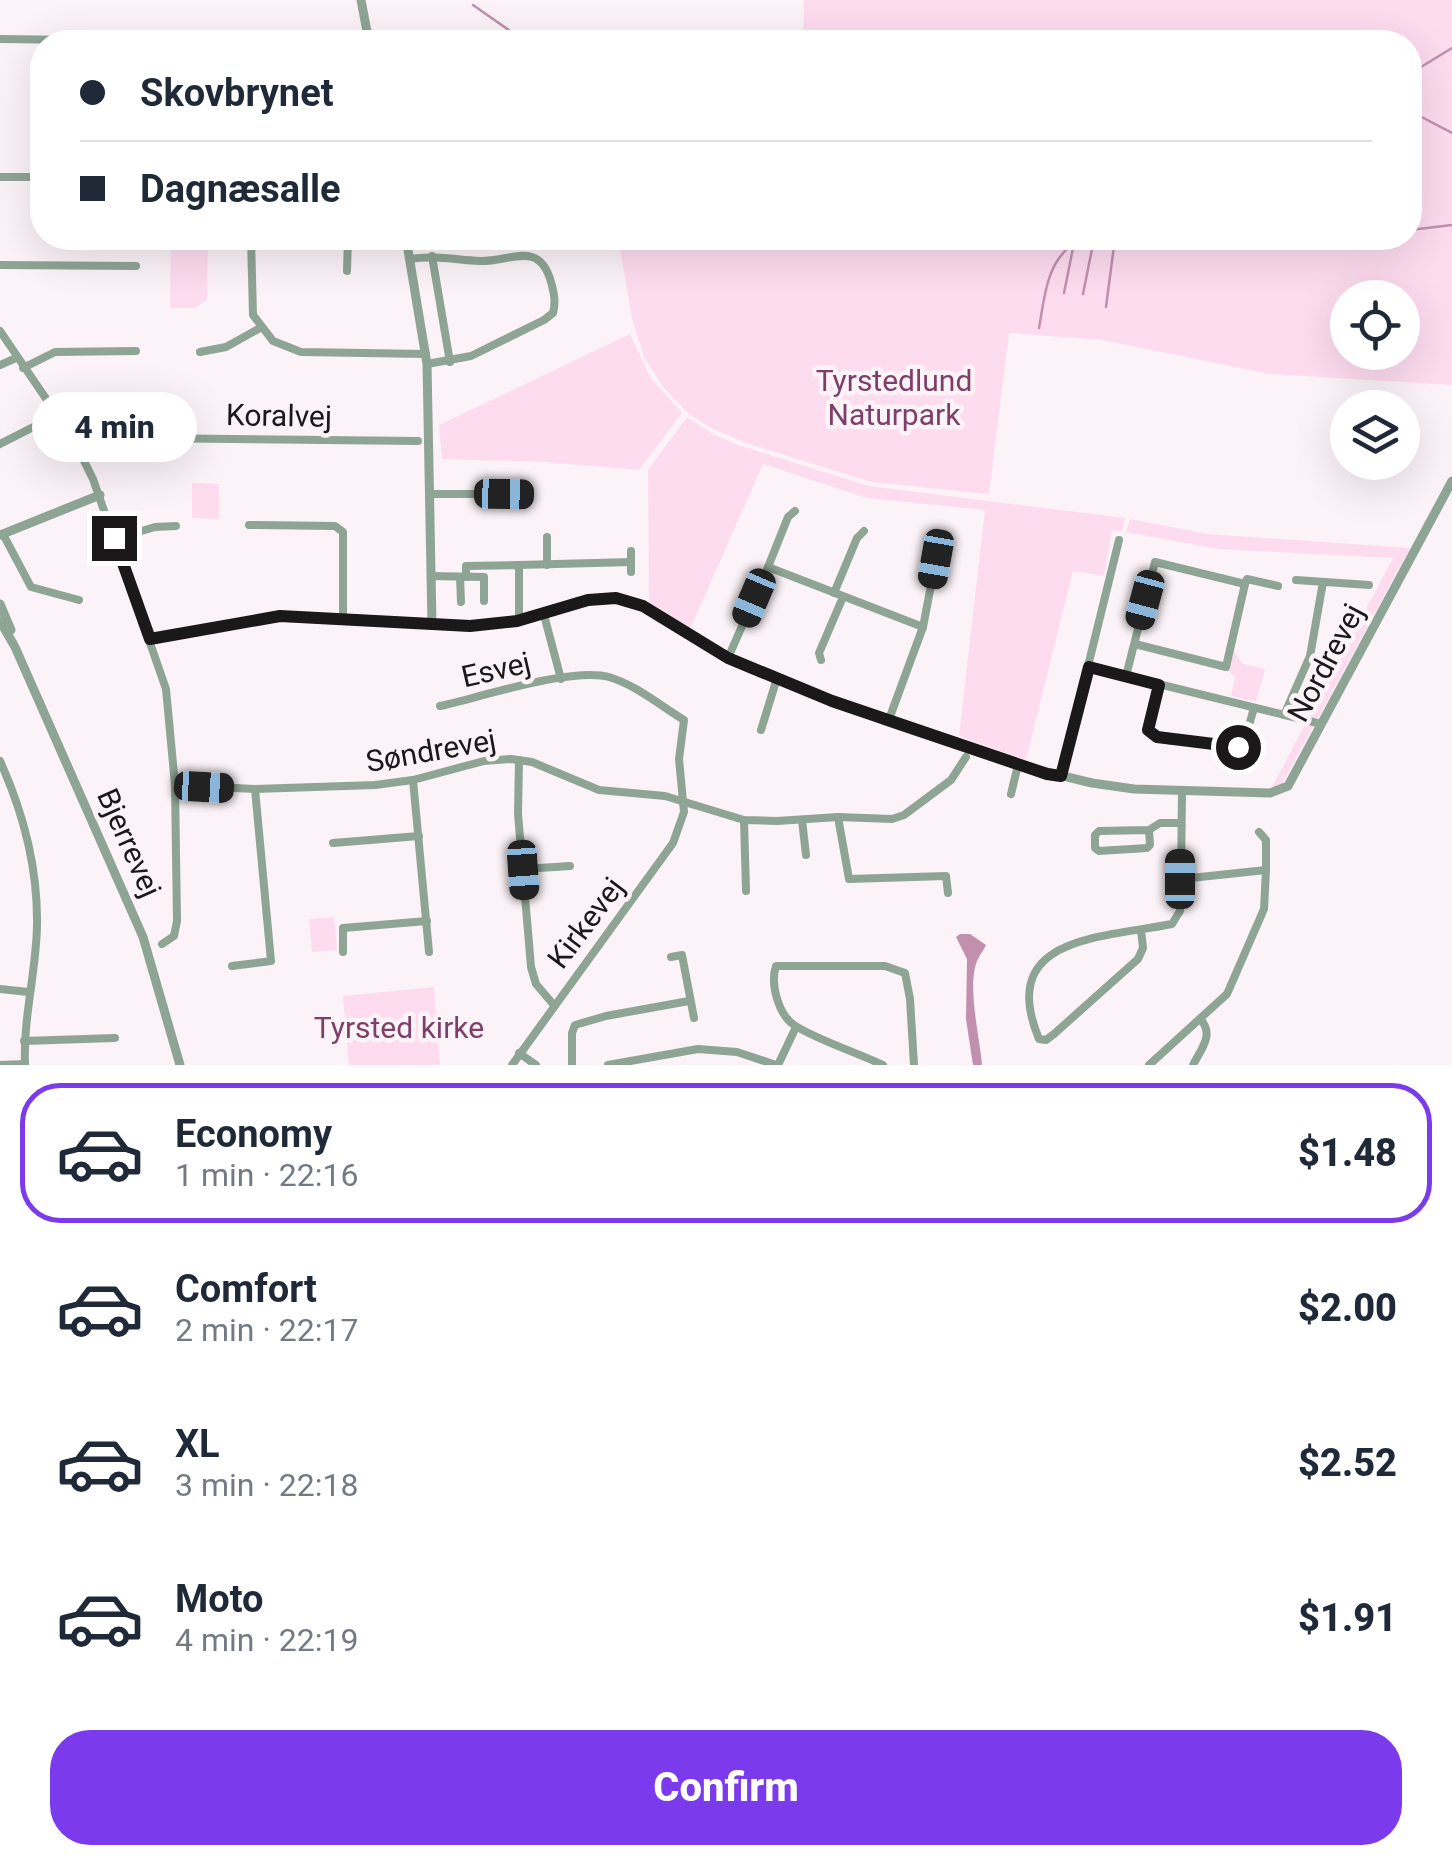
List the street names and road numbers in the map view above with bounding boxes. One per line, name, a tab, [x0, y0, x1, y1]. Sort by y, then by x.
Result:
street label: Koralvej	[226, 397, 332, 434]
street label: Nordrevej	[1280, 598, 1371, 728]
street label: Esvej	[458, 645, 534, 694]
street label: Søndrevej	[363, 722, 499, 779]
street label: Bjerrevej	[90, 783, 169, 902]
street label: Kirkevej	[540, 871, 631, 975]

